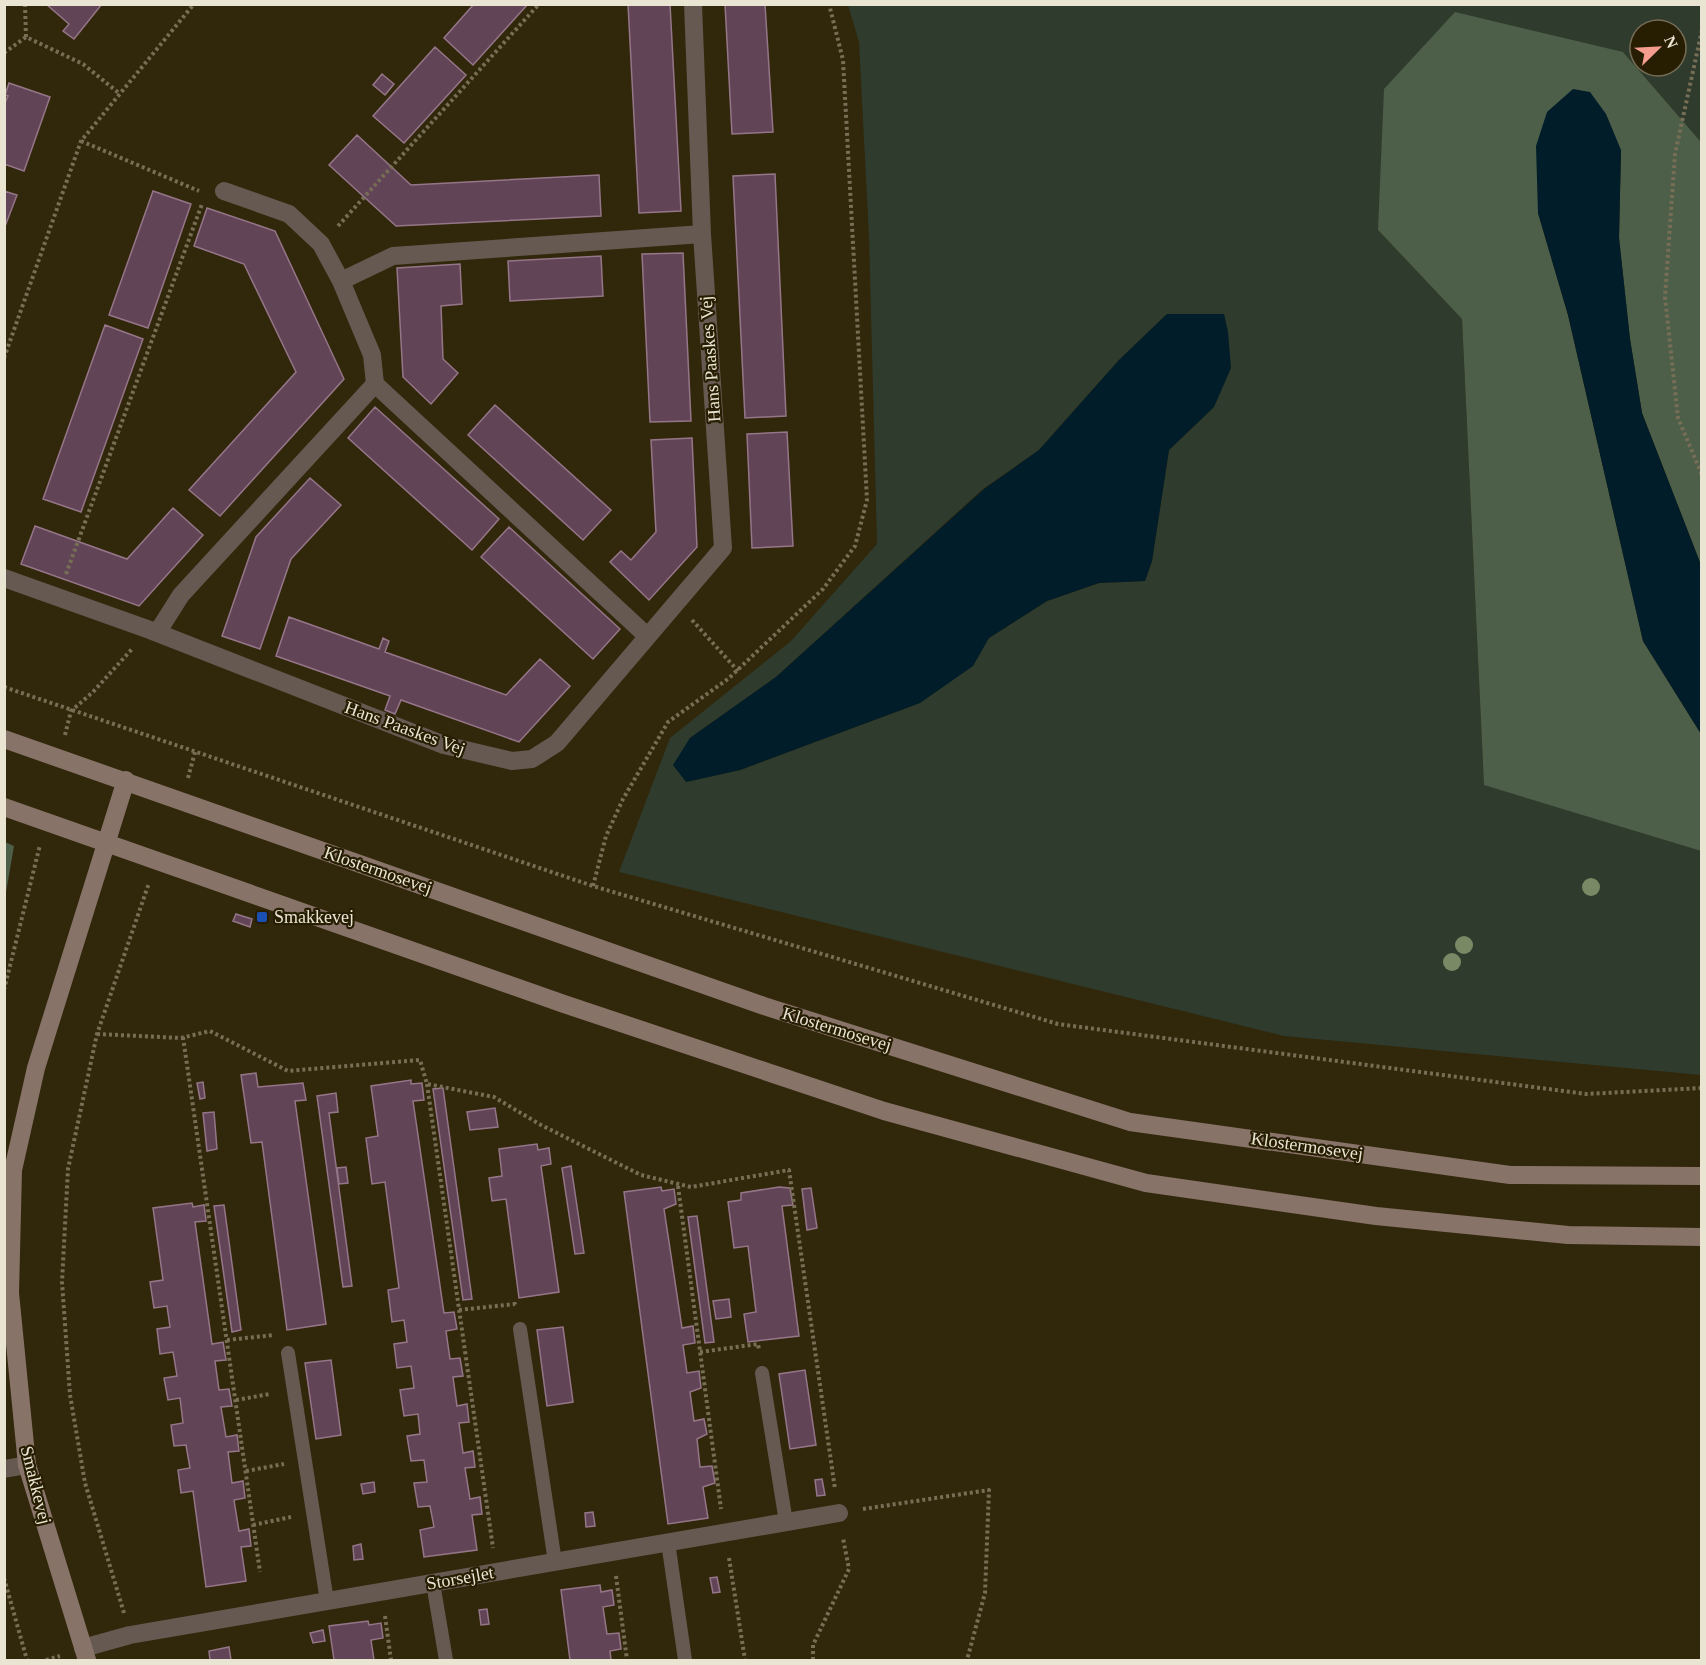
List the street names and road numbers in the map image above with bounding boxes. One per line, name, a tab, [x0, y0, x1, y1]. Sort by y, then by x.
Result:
street label: Hans Paaskes Vej	[696, 295, 724, 423]
street label: Hans Paaskes Vej	[342, 697, 468, 759]
street label: Klostermosevej	[321, 842, 435, 898]
street label: Klostermosevej	[780, 1003, 894, 1055]
street label: Klostermosevej	[1250, 1128, 1364, 1164]
street label: Smakkevej	[17, 1444, 55, 1526]
street label: Storsejlet	[425, 1562, 495, 1594]

